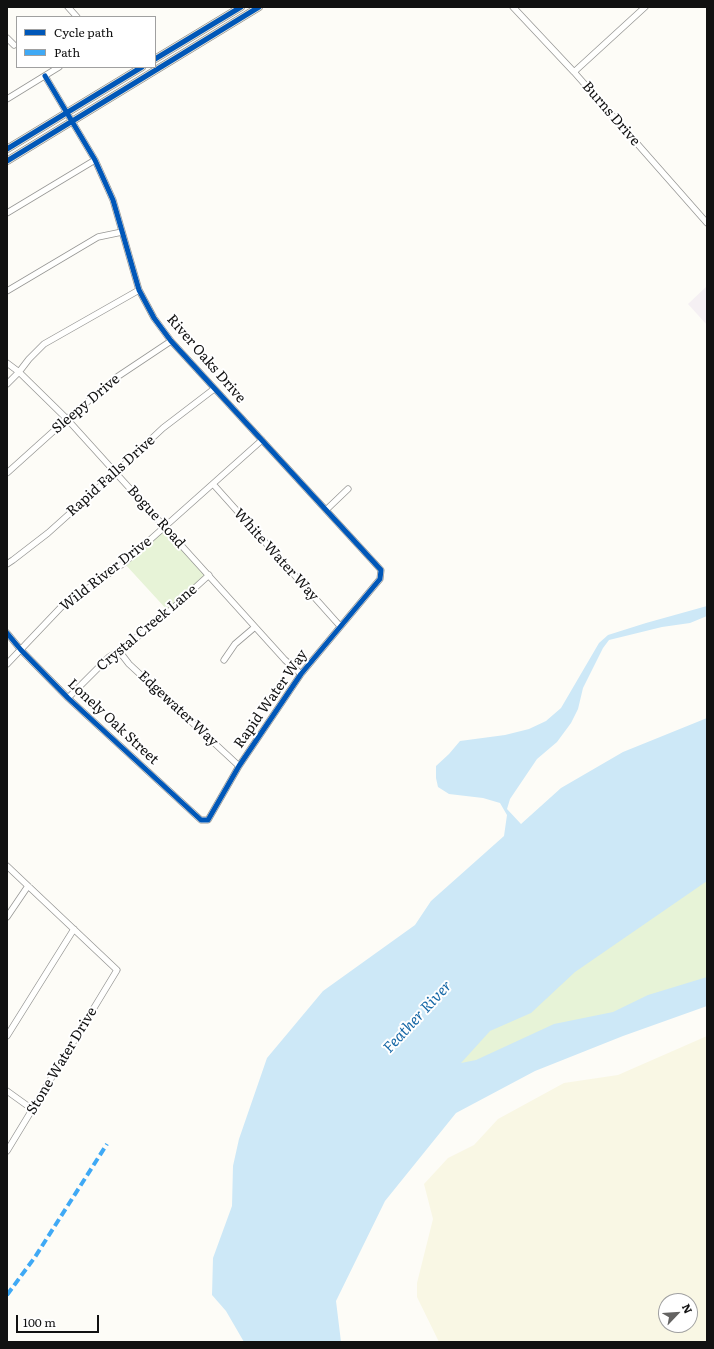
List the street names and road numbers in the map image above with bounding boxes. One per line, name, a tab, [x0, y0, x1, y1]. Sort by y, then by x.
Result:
street label: Burns Drive	[578, 78, 644, 150]
street label: River Oaks Drive	[163, 311, 249, 407]
street label: Sleepy Drive	[49, 371, 123, 437]
street label: Rapid Falls Drive	[63, 432, 159, 520]
street label: Bogue Road	[124, 482, 188, 552]
street label: White Water Way	[230, 505, 322, 605]
street label: Wild River Drive	[57, 533, 155, 615]
street label: Crystal Creek Lane	[94, 581, 200, 675]
street label: Rapid Water Way	[231, 647, 311, 751]
street label: Edgewater Way	[135, 668, 221, 750]
street label: Lonely Oak Street	[64, 676, 162, 768]
street label: Stone Water Drive	[23, 1004, 101, 1118]

